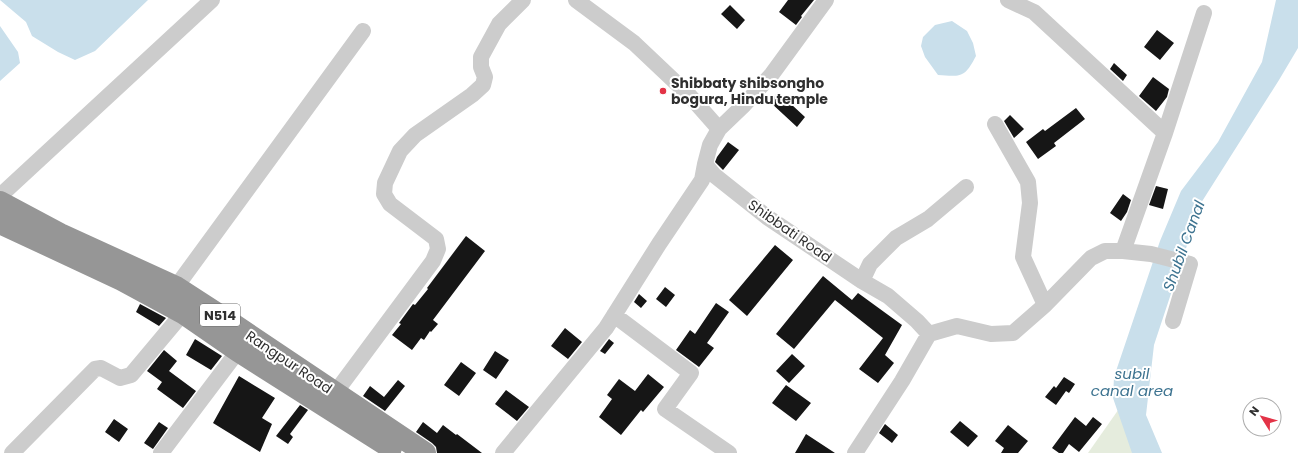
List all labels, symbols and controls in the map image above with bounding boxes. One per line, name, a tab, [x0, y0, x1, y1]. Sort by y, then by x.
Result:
place label: Shibbaty shibsongho bogura, Hindu temple	[671, 73, 828, 109]
marker: Shibbaty shibsongho bogura, Hindu temple	[658, 86, 668, 96]
street label: Shibbati Road	[744, 195, 836, 267]
water label: Shubil Canal	[1157, 197, 1210, 294]
road number: N514	[200, 304, 240, 326]
street label: Rangpur Road	[242, 326, 336, 398]
water label: subil canal area	[1091, 363, 1173, 401]
north arrow	[1242, 397, 1282, 437]
text: N	[1245, 403, 1263, 419]

